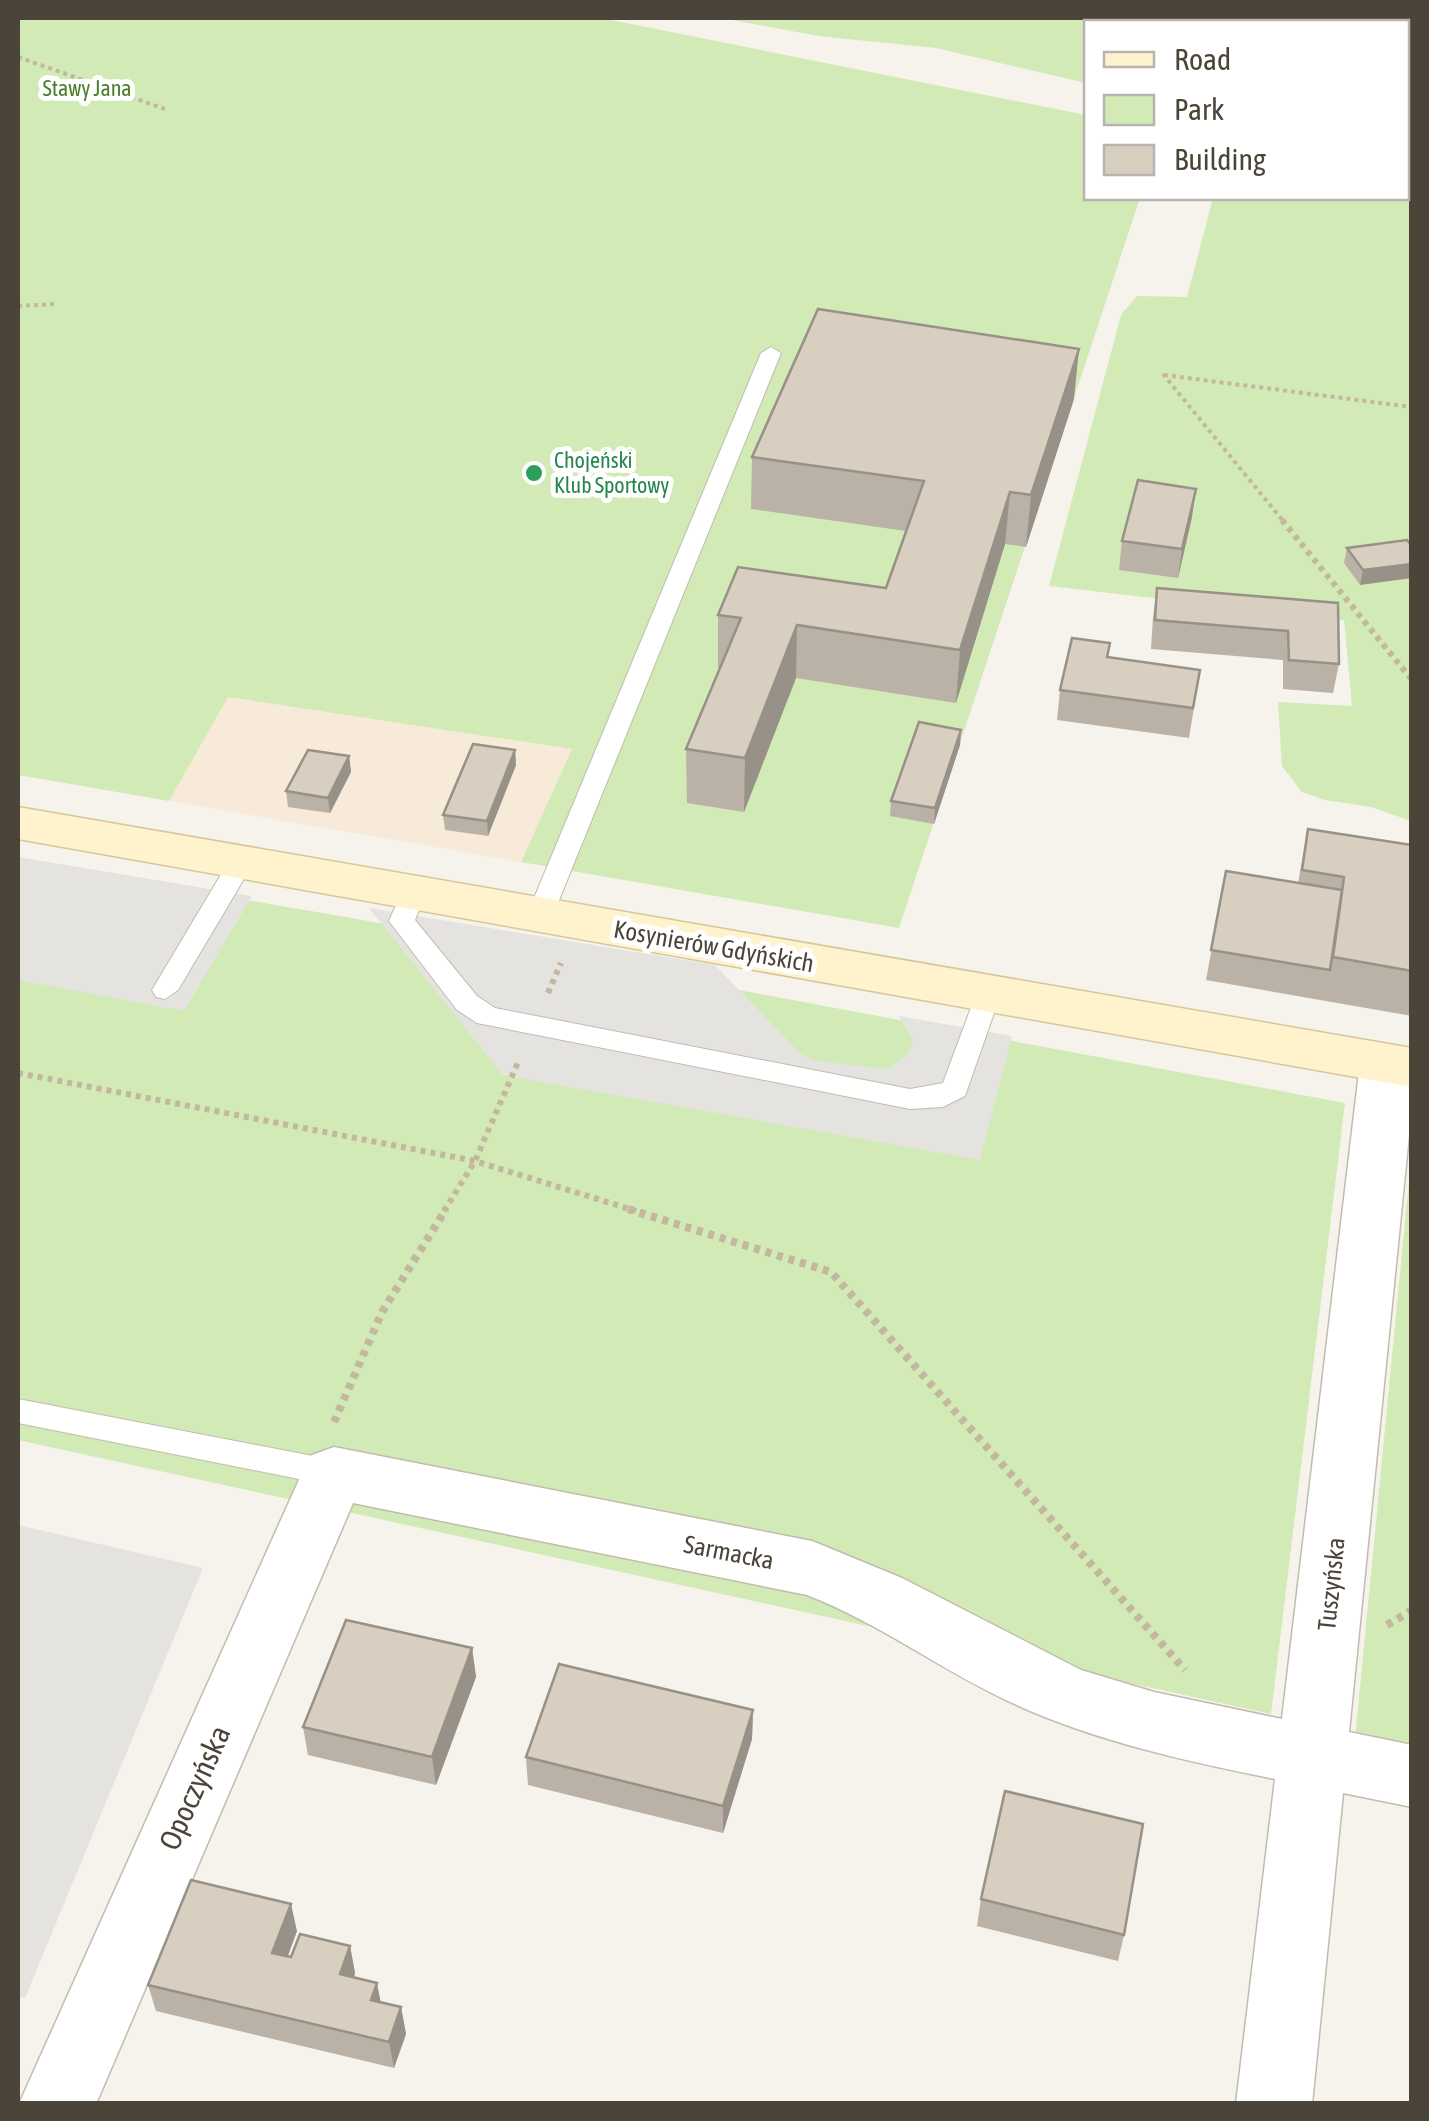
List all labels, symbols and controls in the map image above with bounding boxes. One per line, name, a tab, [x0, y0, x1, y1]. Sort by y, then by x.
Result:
legend	[1084, 20, 1409, 200]
text: Road	[1174, 42, 1231, 76]
park label: Stawy Jana	[42, 75, 132, 101]
text: Park	[1174, 92, 1224, 126]
text: Building	[1174, 142, 1266, 176]
place label: Chojeński Klub Sportowy	[554, 447, 669, 498]
marker: Chojeński Klub Sportowy	[523, 462, 545, 484]
street label: Kosynierów Gdyńskich	[612, 915, 816, 977]
street label: Sarmacka	[682, 1530, 776, 1574]
street label: Tuszyńska	[1312, 1536, 1350, 1632]
street label: Opoczyńska	[152, 1720, 237, 1855]

